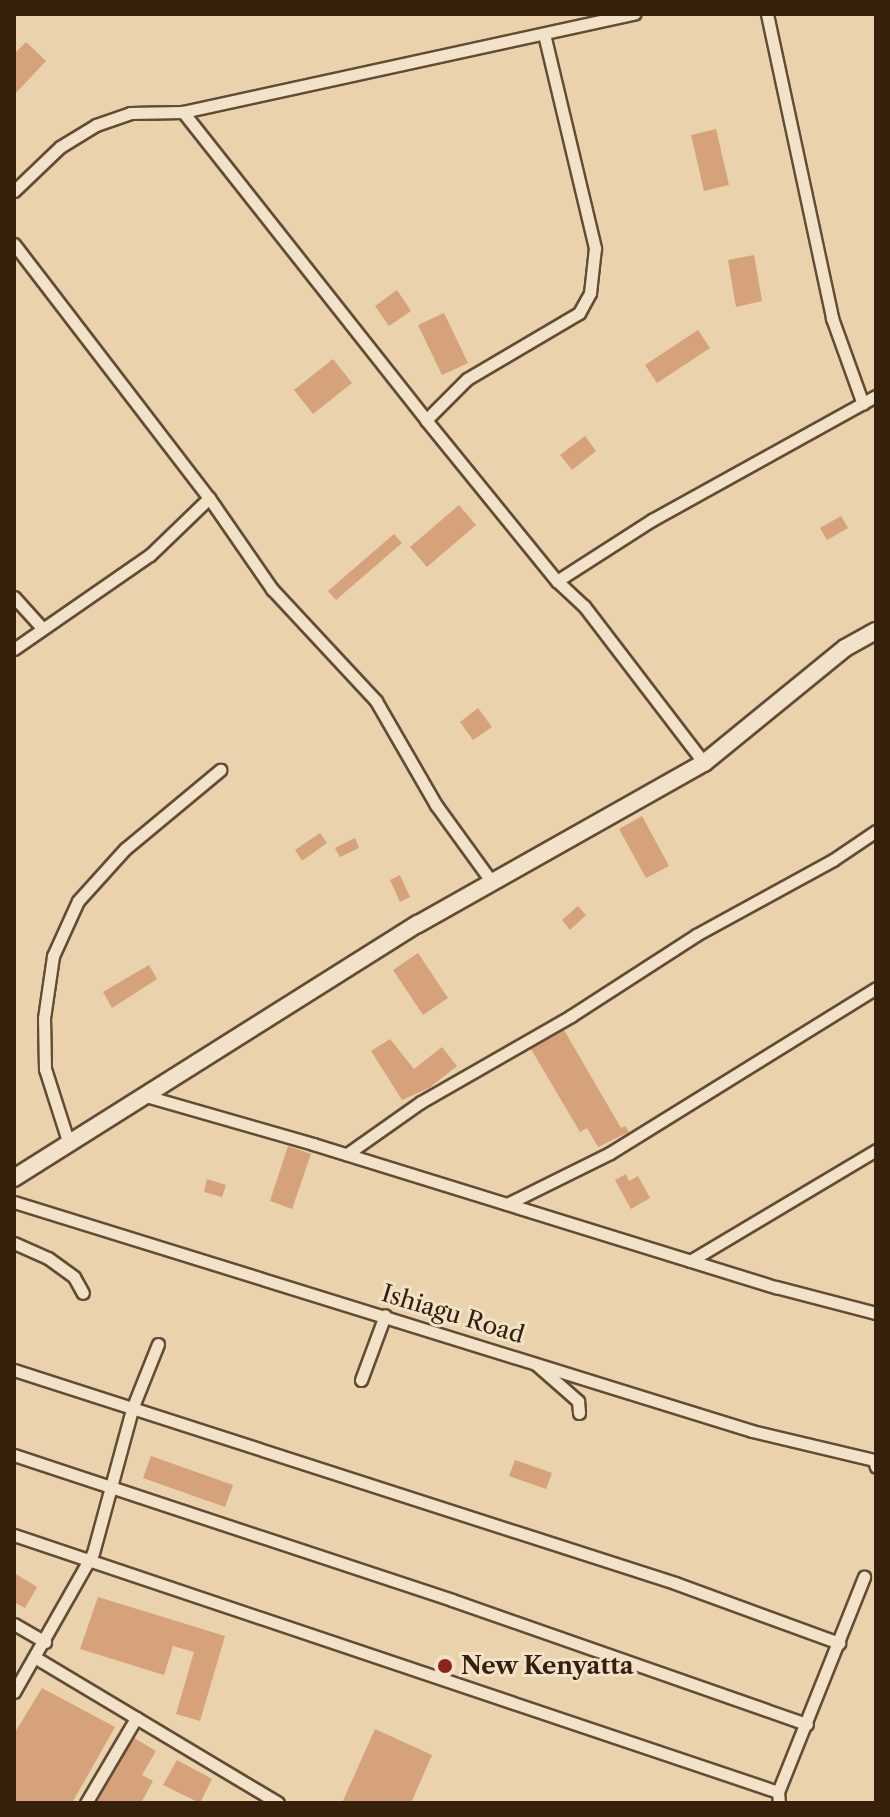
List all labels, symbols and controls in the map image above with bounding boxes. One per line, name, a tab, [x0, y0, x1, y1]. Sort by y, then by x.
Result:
street label: Ishiagu Road	[378, 1279, 528, 1349]
place label: New Kenyatta	[461, 1652, 634, 1680]
marker: New Kenyatta	[436, 1657, 454, 1675]

